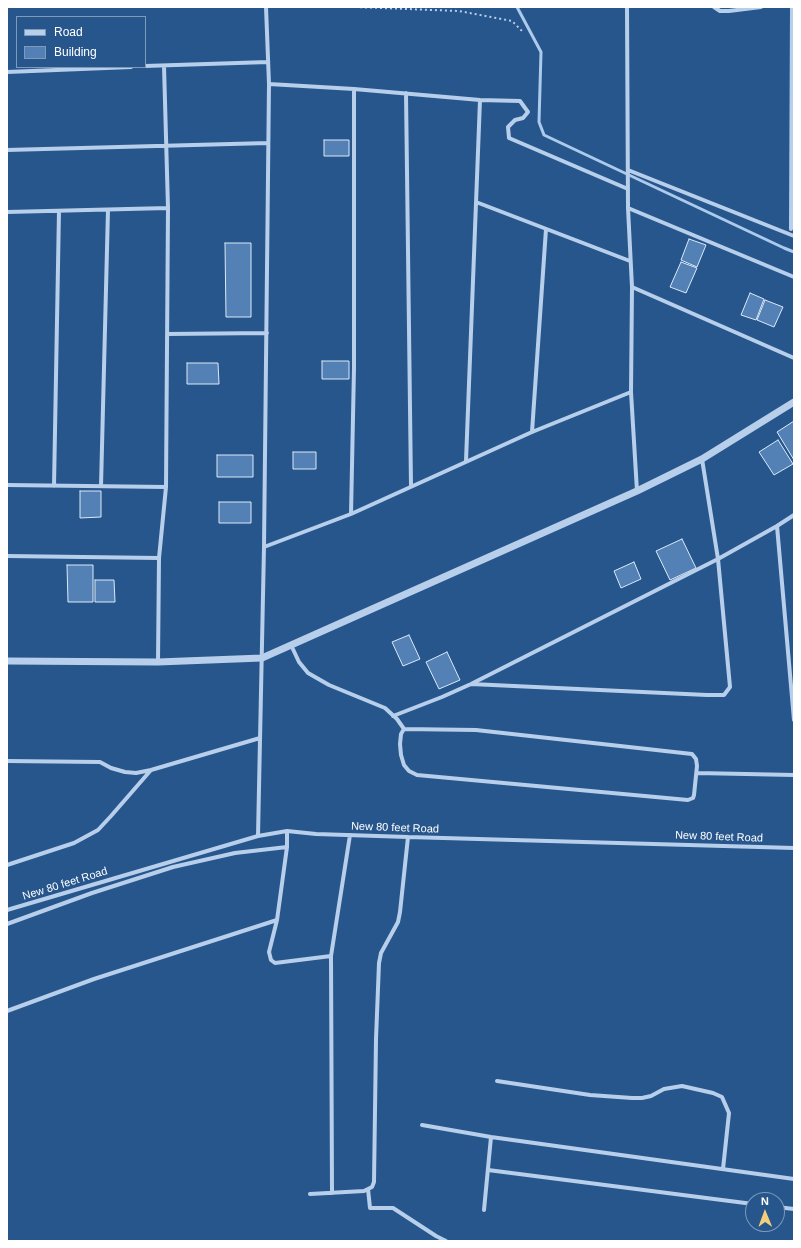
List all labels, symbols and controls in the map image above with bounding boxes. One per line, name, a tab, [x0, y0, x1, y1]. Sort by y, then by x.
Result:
legend	[16, 16, 146, 68]
text: Road	[54, 25, 83, 39]
text: Building	[54, 45, 97, 59]
street label: New 80 feet Road	[351, 820, 439, 836]
street label: New 80 feet Road	[675, 829, 763, 845]
street label: New 80 feet Road	[21, 865, 109, 903]
north arrow	[745, 1192, 785, 1232]
text: N	[761, 1195, 769, 1207]

